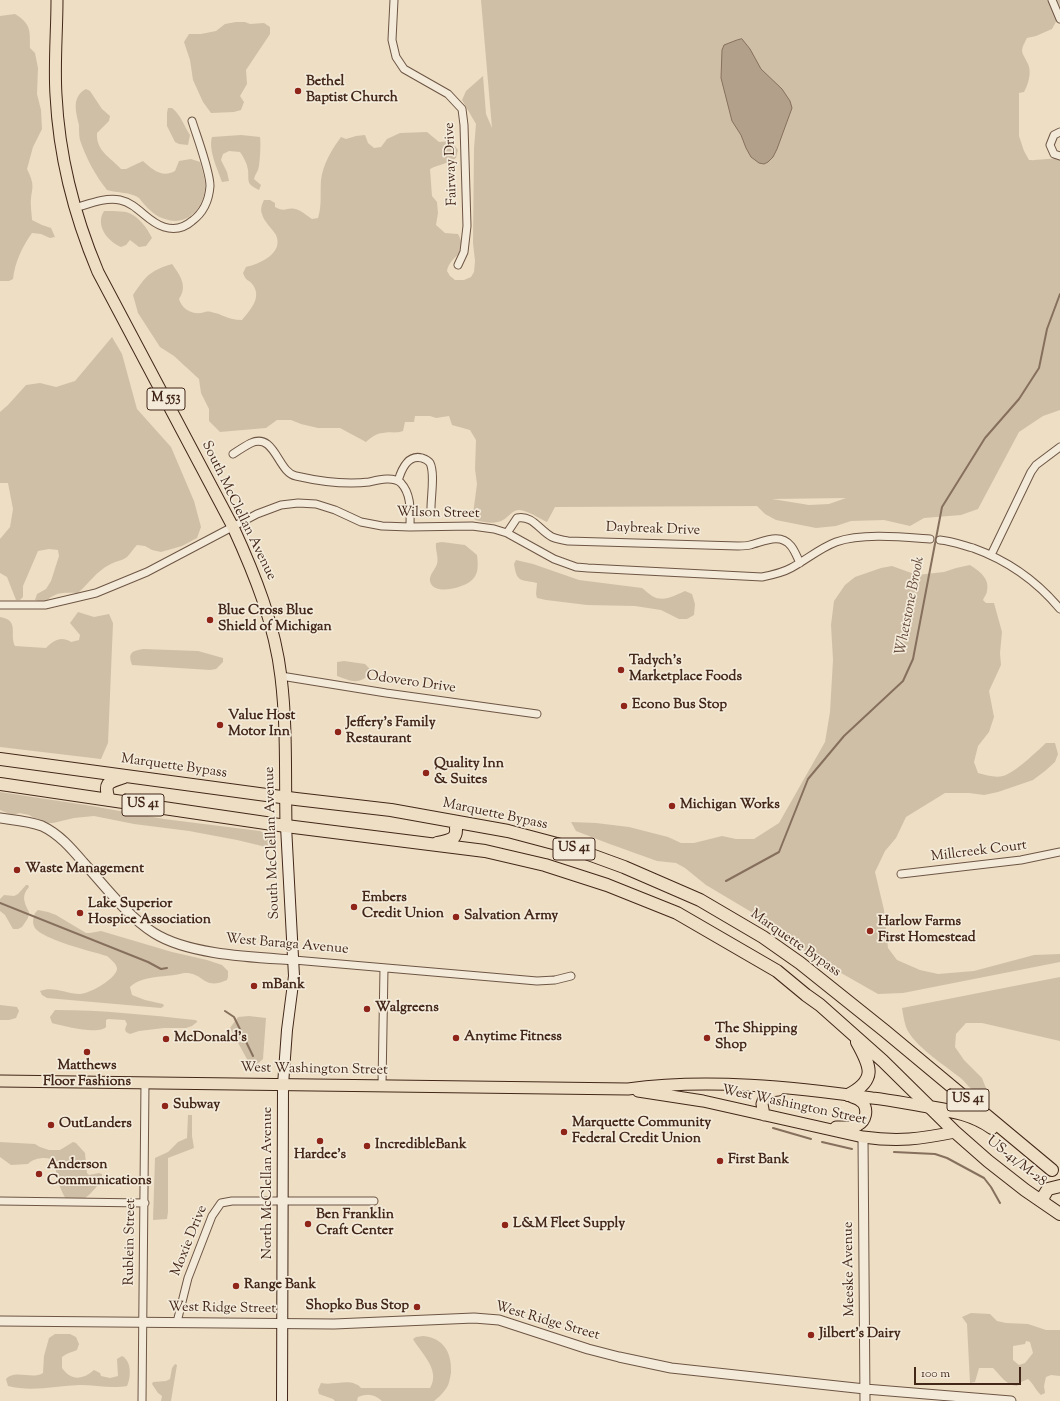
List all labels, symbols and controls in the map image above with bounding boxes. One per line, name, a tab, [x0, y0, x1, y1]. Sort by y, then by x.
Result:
place label: Bethel Baptist Church	[306, 75, 398, 108]
marker: Bethel Baptist Church	[293, 86, 303, 96]
street label: Fairway Drive	[442, 122, 462, 206]
road number: M 553	[147, 388, 185, 410]
street label: South McClellan Avenue	[197, 439, 279, 583]
street label: Wilson Street	[396, 505, 480, 523]
street label: Daybreak Drive	[606, 520, 700, 540]
water label: Whetstone Brook	[893, 555, 929, 657]
place label: Blue Cross Blue Shield of Michigan	[218, 604, 332, 636]
marker: Blue Cross Blue Shield of Michigan	[205, 615, 215, 625]
place label: Tadych's Marketplace Foods	[629, 654, 742, 686]
marker: Tadych's Marketplace Foods	[616, 665, 626, 675]
street label: Odovero Drive	[365, 668, 457, 698]
place label: Econo Bus Stop	[632, 698, 727, 714]
marker: Econo Bus Stop	[619, 701, 629, 711]
place label: Value Host Motor Inn	[228, 709, 295, 742]
place label: Jeffery's Family Restaurant	[346, 716, 436, 748]
marker: Value Host Motor Inn	[215, 720, 225, 730]
marker: Jeffery's Family Restaurant	[333, 727, 343, 737]
street label: Marquette Bypass	[120, 751, 228, 783]
place label: Quality Inn & Suites	[434, 757, 504, 790]
street label: South McClellan Avenue	[262, 766, 284, 920]
marker: Quality Inn & Suites	[421, 768, 431, 778]
road number: US 41	[122, 794, 164, 816]
street label: Marquette Bypass	[441, 796, 549, 834]
place label: Michigan Works	[680, 798, 780, 814]
marker: Michigan Works	[667, 801, 677, 811]
road number: US 41	[553, 838, 595, 860]
street label: Millcreek Court	[930, 838, 1028, 866]
place label: Waste Management	[25, 862, 144, 878]
marker: Waste Management	[12, 865, 22, 875]
place label: Embers Credit Union	[362, 891, 444, 924]
place label: Lake Superior Hospice Association	[88, 897, 211, 930]
marker: Embers Credit Union	[349, 902, 359, 912]
street label: Marquette Bypass	[746, 907, 844, 981]
marker: Lake Superior Hospice Association	[75, 908, 85, 918]
place label: Salvation Army	[464, 909, 558, 925]
marker: Salvation Army	[451, 912, 461, 922]
place label: Harlow Farms First Homestead	[878, 915, 976, 948]
marker: Harlow Farms First Homestead	[865, 926, 875, 936]
street label: West Baraga Avenue	[225, 931, 349, 959]
place label: mBank	[262, 978, 305, 994]
marker: mBank	[249, 981, 259, 991]
place label: Walgreens	[375, 1001, 439, 1017]
marker: Walgreens	[362, 1004, 372, 1014]
place label: The Shipping Shop	[715, 1022, 797, 1054]
place label: Anytime Fitness	[464, 1030, 562, 1046]
place label: McDonald's	[174, 1031, 247, 1047]
marker: Anytime Fitness	[451, 1033, 461, 1043]
marker: The Shipping Shop	[702, 1033, 712, 1043]
marker: McDonald's	[161, 1034, 171, 1044]
marker: Matthews Floor Fashions	[82, 1047, 92, 1057]
place label: Matthews Floor Fashions	[43, 1059, 131, 1092]
street label: West Washington Street	[240, 1060, 388, 1080]
street label: West Washington Street	[720, 1082, 868, 1130]
road number: US 41	[947, 1089, 989, 1111]
place label: Subway	[173, 1098, 220, 1114]
marker: Subway	[160, 1101, 170, 1111]
street label: North McClellan Avenue	[261, 1107, 277, 1259]
place label: Marquette Community Federal Credit Union	[572, 1116, 711, 1148]
place label: OutLanders	[59, 1117, 132, 1133]
marker: OutLanders	[46, 1120, 56, 1130]
marker: Marquette Community Federal Credit Union	[559, 1127, 569, 1137]
street label: US-41/M-28	[983, 1133, 1049, 1191]
marker: Hardee's	[315, 1136, 325, 1146]
place label: IncredibleBank	[375, 1138, 467, 1154]
marker: IncredibleBank	[362, 1141, 372, 1151]
place label: Hardee's	[294, 1148, 346, 1164]
place label: First Bank	[728, 1153, 789, 1169]
marker: First Bank	[715, 1156, 725, 1166]
place label: Anderson Communications	[47, 1158, 152, 1190]
marker: Anderson Communications	[34, 1169, 44, 1179]
street label: Rublein Street	[122, 1198, 140, 1286]
street label: Moxie Drive	[168, 1203, 212, 1279]
place label: Ben Franklin Craft Center	[316, 1208, 394, 1240]
place label: L&M Fleet Supply	[513, 1217, 625, 1233]
marker: Ben Franklin Craft Center	[303, 1219, 313, 1229]
marker: L&M Fleet Supply	[500, 1220, 510, 1230]
street label: Meeske Avenue	[841, 1221, 859, 1317]
place label: Range Bank	[244, 1278, 316, 1294]
marker: Range Bank	[231, 1281, 241, 1291]
place label: Shopko Bus Stop	[306, 1299, 409, 1315]
street label: West Ridge Street	[493, 1299, 601, 1345]
street label: West Ridge Street	[168, 1300, 276, 1318]
marker: Shopko Bus Stop	[412, 1302, 422, 1312]
place label: Jilbert's Dairy	[819, 1327, 901, 1343]
marker: Jilbert's Dairy	[806, 1330, 816, 1340]
scale bar	[916, 1359, 1023, 1385]
text: 100 m	[921, 1365, 950, 1383]

